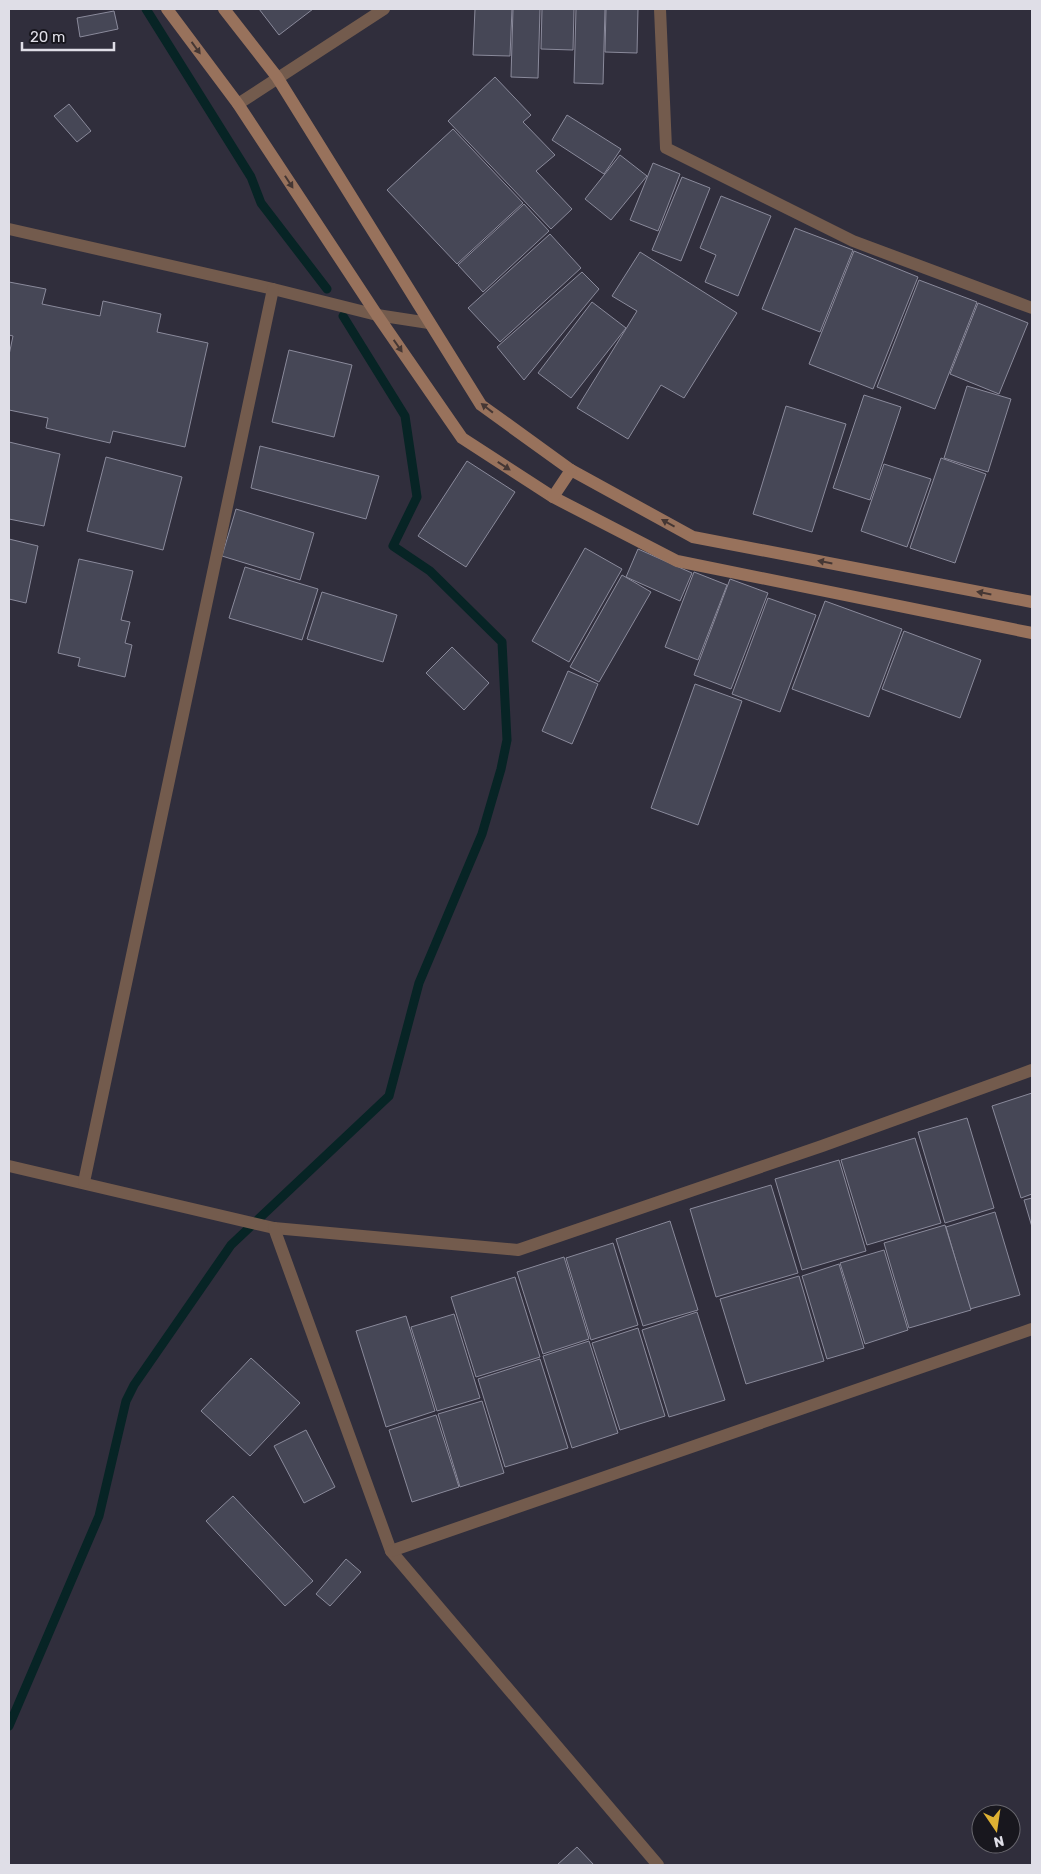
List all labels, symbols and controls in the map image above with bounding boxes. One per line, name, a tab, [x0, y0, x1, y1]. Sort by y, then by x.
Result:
scale bar	[22, 20, 115, 52]
text: 20 m	[30, 28, 65, 46]
one-way arrow	[191, 41, 202, 54]
one-way arrow	[284, 175, 294, 188]
one-way arrow	[393, 339, 403, 353]
one-way arrow	[481, 403, 494, 414]
one-way arrow	[497, 461, 511, 471]
one-way arrow	[661, 519, 676, 527]
one-way arrow	[816, 558, 832, 566]
one-way arrow	[977, 589, 992, 597]
north arrow	[971, 1804, 1021, 1854]
text: N	[992, 1832, 1006, 1851]

